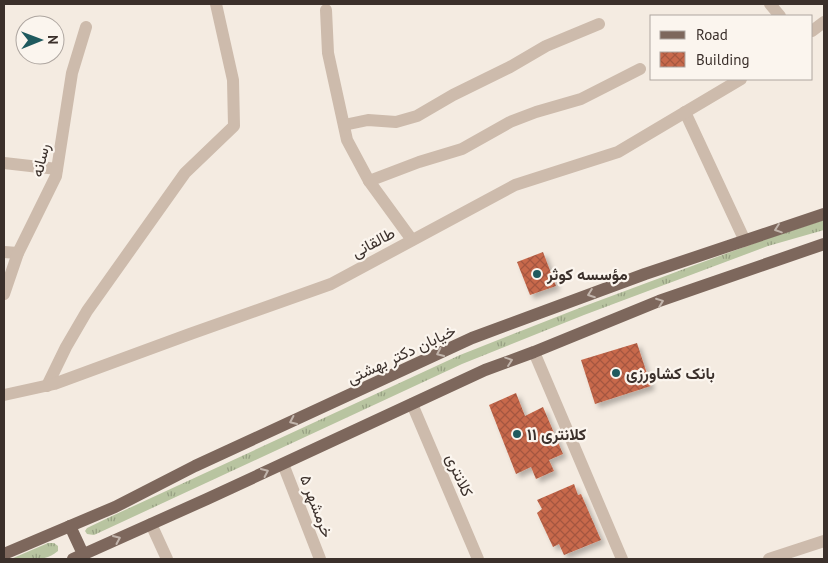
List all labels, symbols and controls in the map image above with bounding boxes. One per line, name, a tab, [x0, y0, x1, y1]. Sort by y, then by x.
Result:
north arrow	[15, 15, 65, 65]
legend	[650, 15, 813, 80]
text: Road	[696, 25, 728, 44]
text: N	[44, 35, 62, 45]
text: Building	[696, 50, 750, 69]
street label: رسانه	[26, 141, 55, 179]
street label: طالقانی	[348, 222, 399, 263]
one-way arrow	[774, 224, 783, 234]
place label: مؤسسه کوثر	[546, 264, 628, 285]
marker: مؤسسه کوثر	[531, 268, 543, 280]
one-way arrow	[588, 288, 596, 298]
one-way arrow	[655, 297, 663, 307]
street label: خیابان دکتر بهشتی	[343, 320, 459, 389]
one-way arrow	[436, 347, 445, 358]
one-way arrow	[504, 357, 512, 367]
place label: بانک کشاورزی	[626, 363, 715, 384]
marker: بانک کشاورزی	[610, 367, 622, 379]
one-way arrow	[289, 415, 298, 426]
place label: کلانتری ۱۱	[527, 424, 586, 445]
marker: کلانتری ۱۱	[511, 428, 523, 440]
street label: کلانتری	[441, 451, 478, 500]
one-way arrow	[260, 468, 269, 478]
street label: خرمشهر ۵	[295, 472, 338, 541]
one-way arrow	[112, 535, 121, 546]

